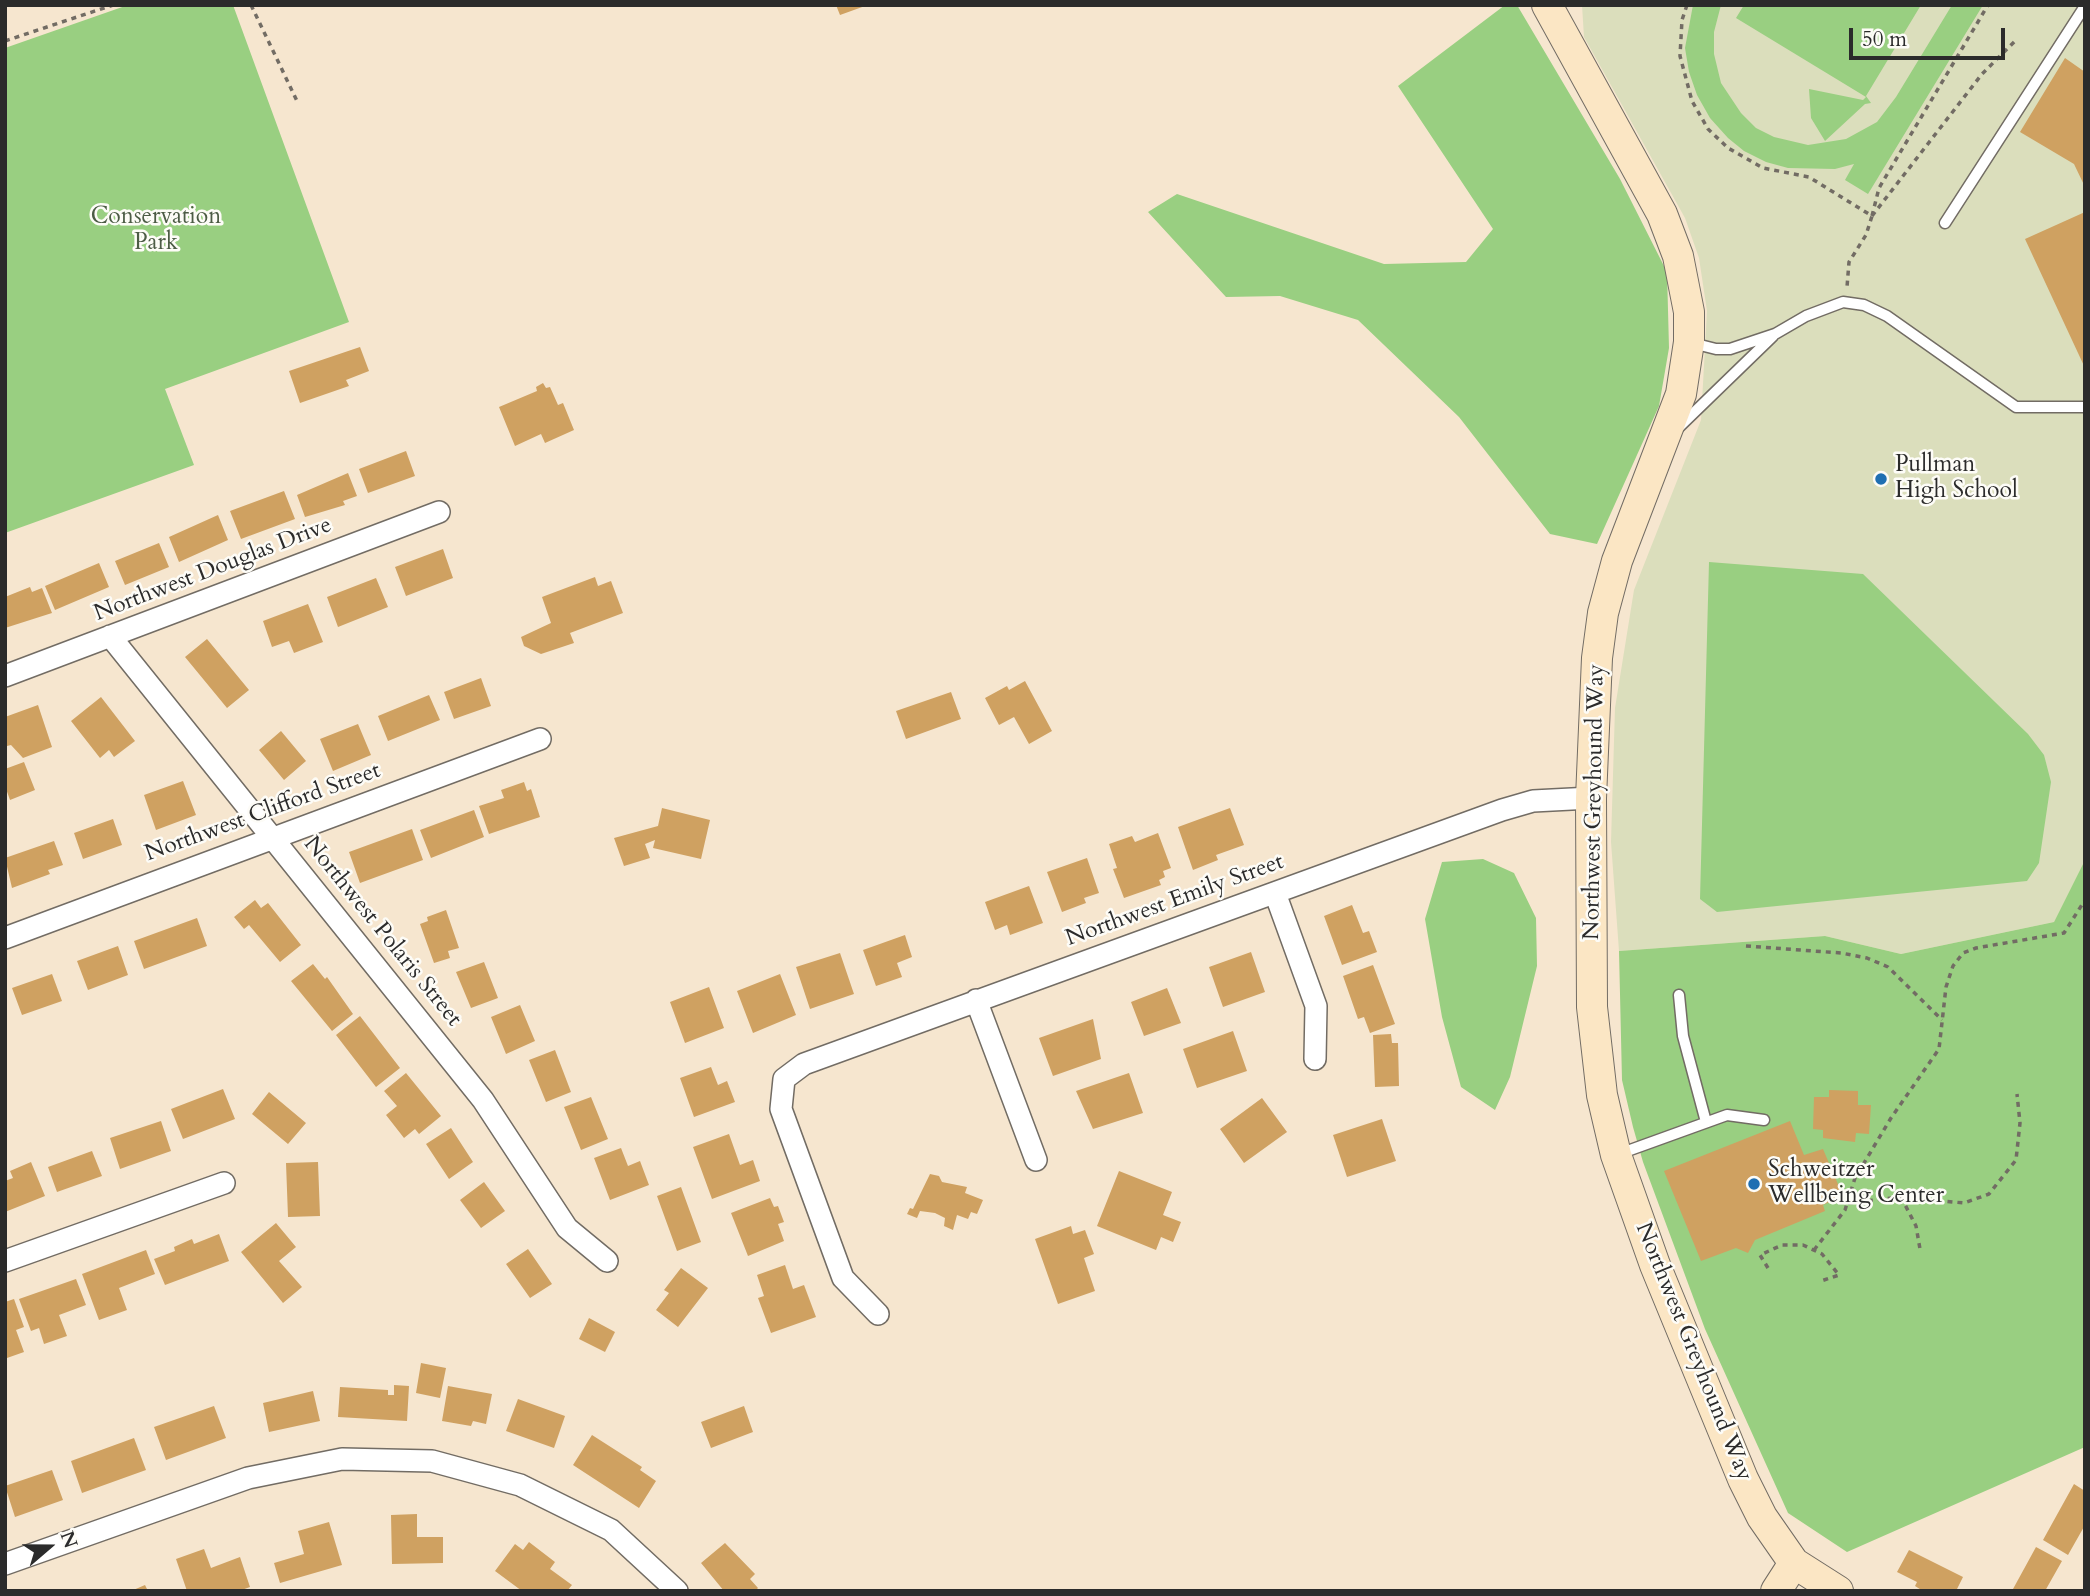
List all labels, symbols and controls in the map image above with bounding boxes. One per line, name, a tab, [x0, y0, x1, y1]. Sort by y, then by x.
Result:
scale bar	[1852, 14, 2008, 58]
text: 50 m	[1862, 25, 1907, 54]
park label: Conservation Park	[91, 204, 221, 258]
place label: Pullman High School	[1895, 452, 2018, 506]
marker: Pullman High School	[1873, 471, 1889, 487]
street label: Northwest Douglas Drive	[90, 512, 336, 628]
street label: Northwest Greyhound Way	[1579, 664, 1611, 940]
street label: Northwest Clifford Street	[141, 758, 385, 868]
street label: Northwest Polaris Street	[297, 832, 467, 1032]
street label: Northwest Emily Street	[1062, 849, 1288, 953]
place label: Schweitzer Wellbeing Center	[1768, 1157, 1944, 1211]
marker: Schweitzer Wellbeing Center	[1746, 1176, 1762, 1192]
street label: Northwest Greyhound Way	[1628, 1219, 1758, 1485]
north arrow	[14, 1512, 84, 1582]
text: N	[54, 1528, 84, 1552]

